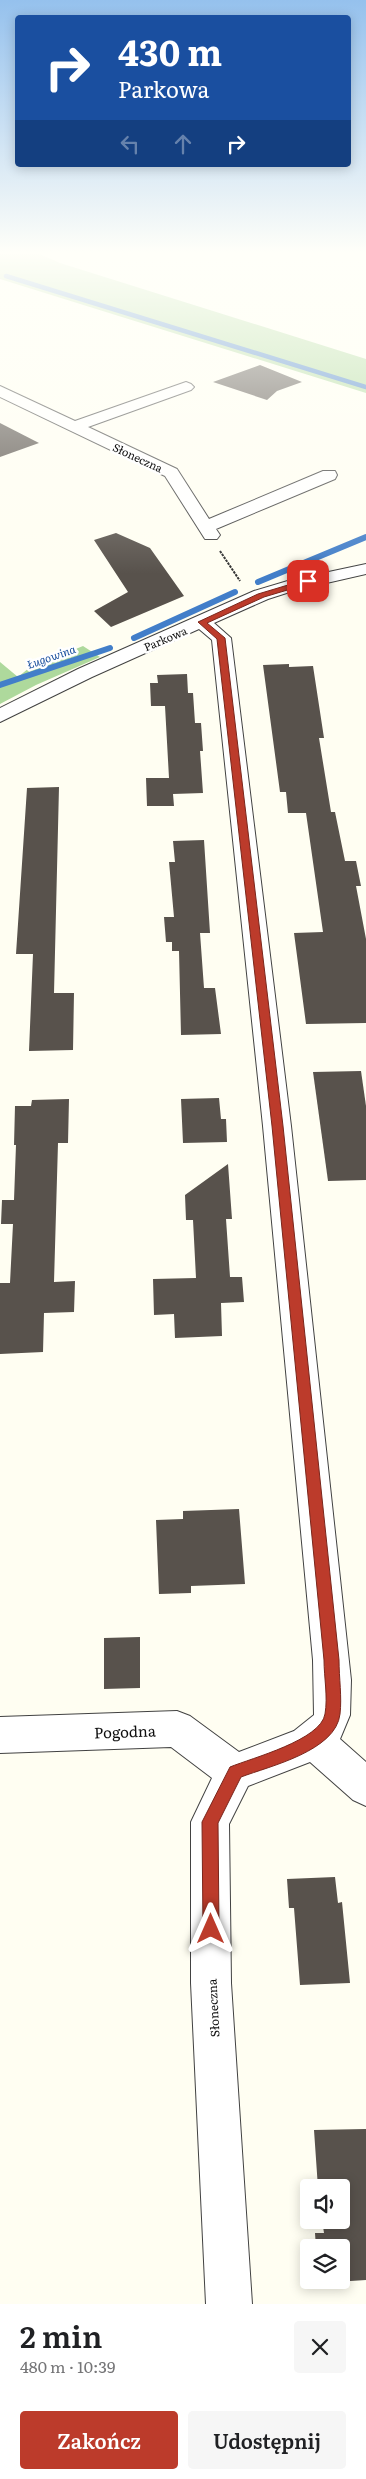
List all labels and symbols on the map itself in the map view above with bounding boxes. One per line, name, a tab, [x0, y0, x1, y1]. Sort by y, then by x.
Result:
street label: Słoneczna	[110, 438, 166, 476]
pin	[287, 560, 329, 602]
street label: Parkowa	[141, 622, 189, 654]
water label: Ługowina	[25, 640, 78, 672]
street label: Pogodna	[94, 1718, 157, 1744]
position arrow	[184, 1902, 236, 1954]
street label: Słoneczna	[202, 1978, 224, 2038]

